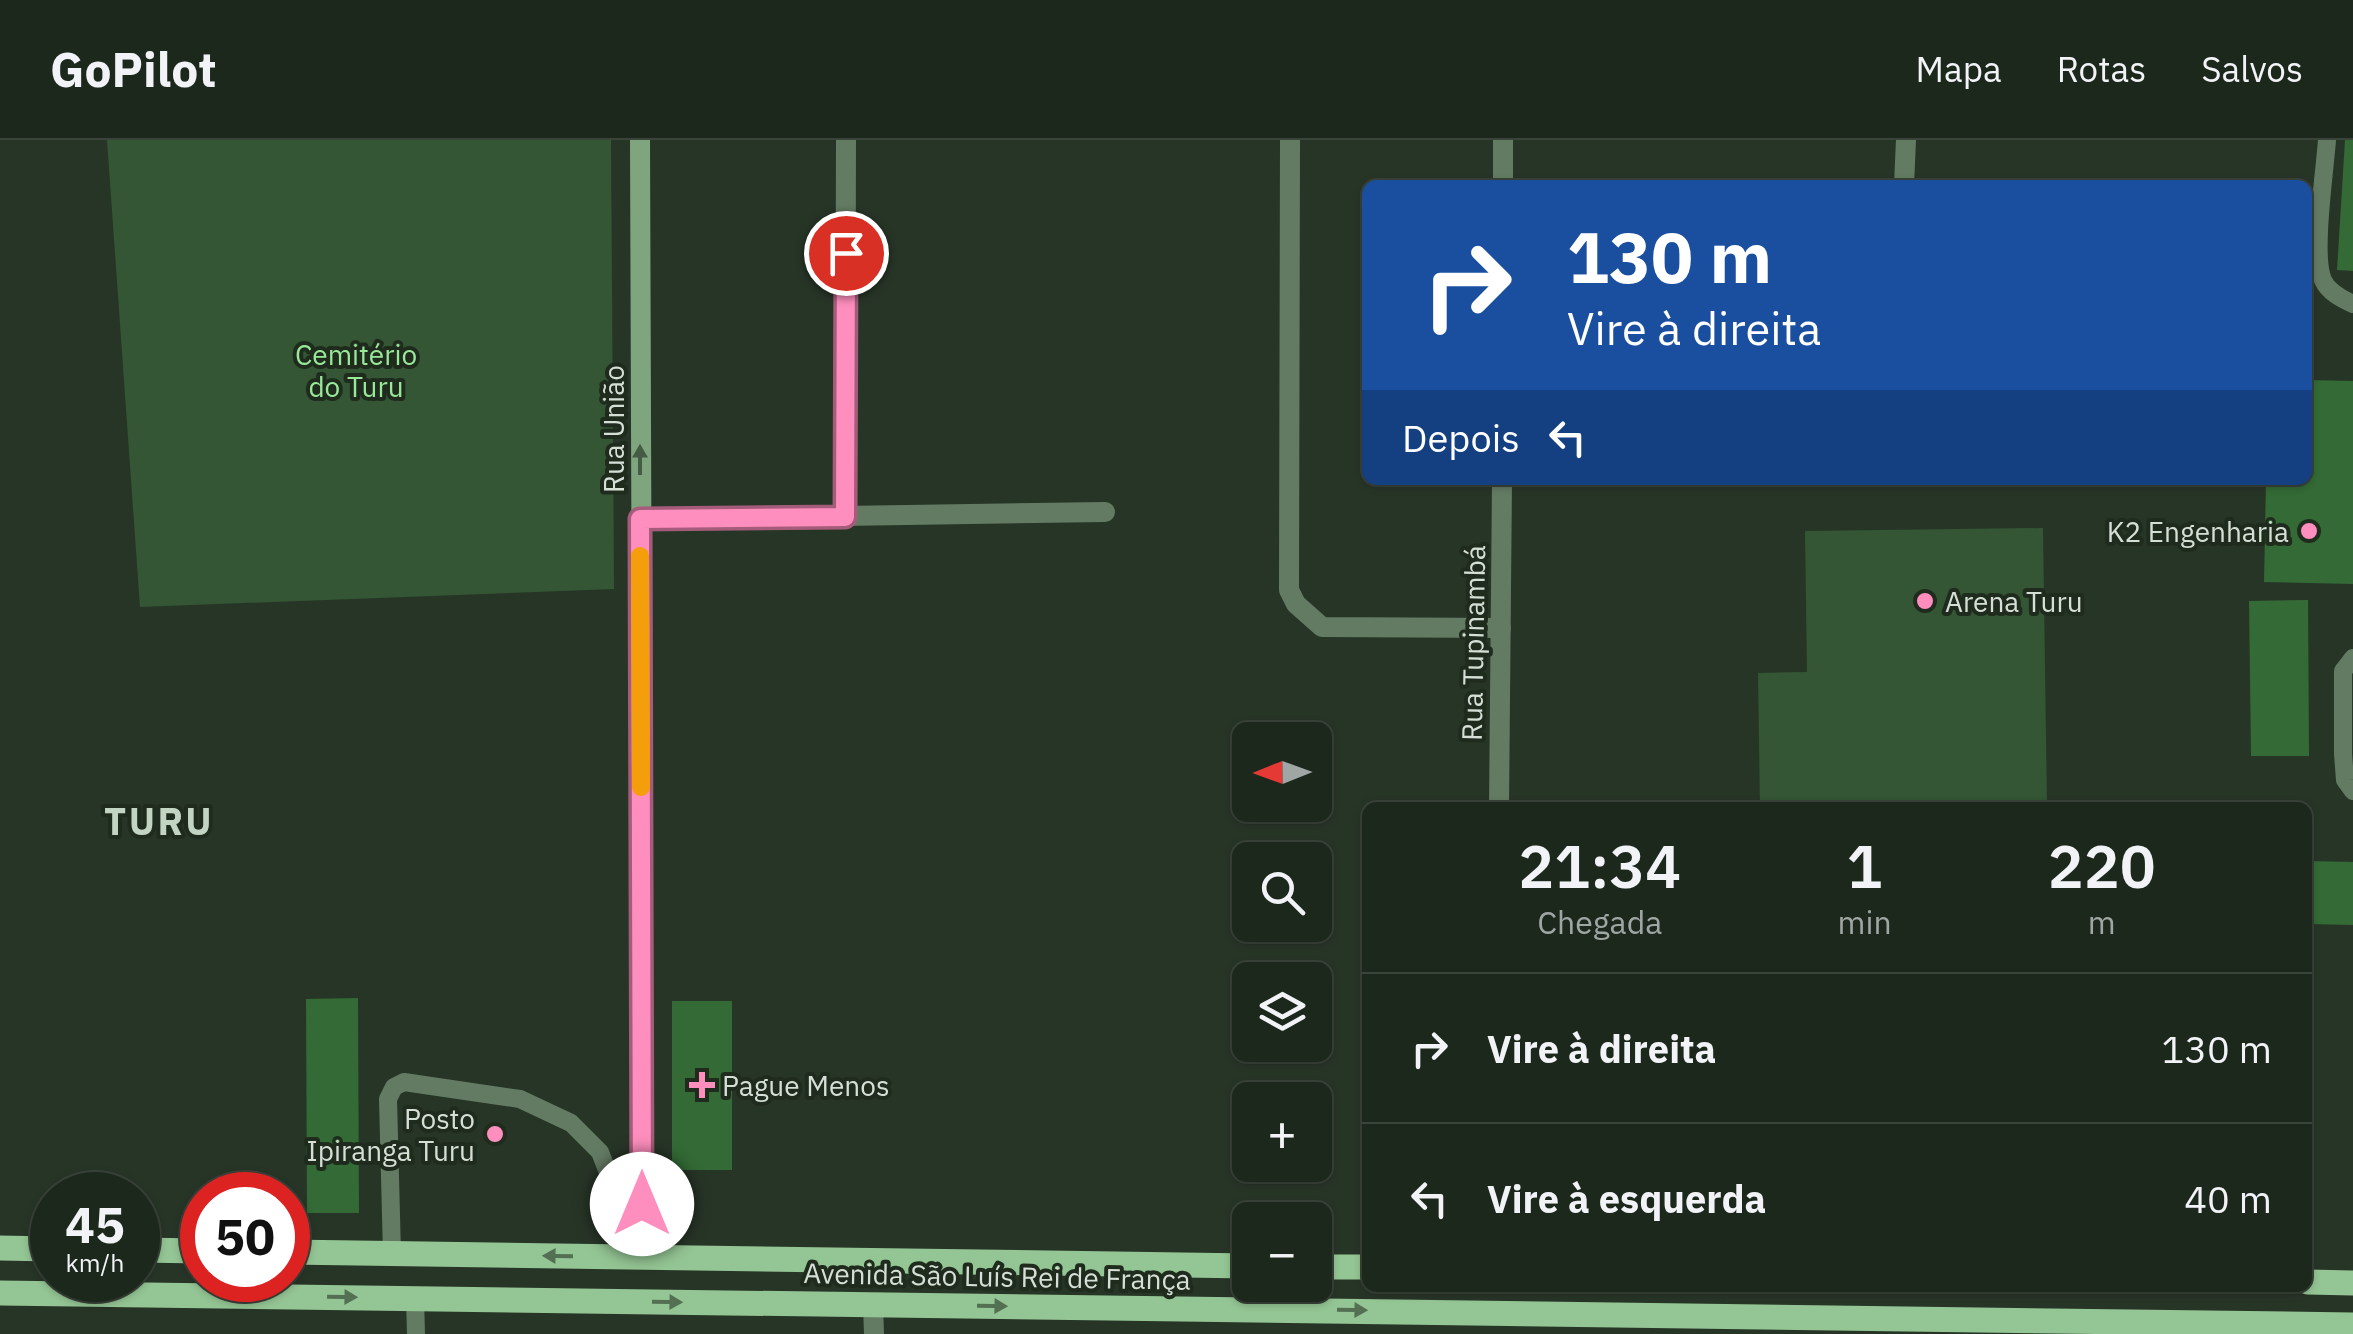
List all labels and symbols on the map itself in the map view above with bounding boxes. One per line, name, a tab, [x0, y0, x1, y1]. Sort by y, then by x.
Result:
pin	[804, 211, 889, 296]
park label: Cemitério do Turu	[295, 336, 417, 405]
street label: Rua União	[595, 365, 632, 493]
one-way arrow	[632, 443, 648, 475]
place label: K2 Engenharia	[2107, 513, 2289, 550]
marker: K2 Engenharia	[2298, 520, 2320, 542]
street label: Rua Tupinambá	[1453, 545, 1493, 741]
place label: Arena Turu	[1945, 583, 2083, 620]
marker: Arena Turu	[1914, 590, 1936, 612]
north arrow	[1232, 722, 1332, 822]
district label: TURU	[104, 796, 214, 845]
place label: Pague Menos	[722, 1067, 890, 1104]
marker: Pague Menos	[691, 1074, 713, 1096]
place label: Posto Ipiranga Turu	[307, 1100, 475, 1169]
marker: Posto Ipiranga Turu	[484, 1123, 506, 1145]
position arrow	[590, 1152, 694, 1256]
speed limit sign: 50	[180, 1172, 310, 1302]
one-way arrow	[541, 1248, 573, 1264]
street label: Avenida São Luís Rei de França	[803, 1254, 1191, 1298]
one-way arrow	[327, 1289, 359, 1305]
one-way arrow	[652, 1294, 684, 1310]
one-way arrow	[977, 1298, 1009, 1314]
one-way arrow	[1337, 1303, 1369, 1319]

